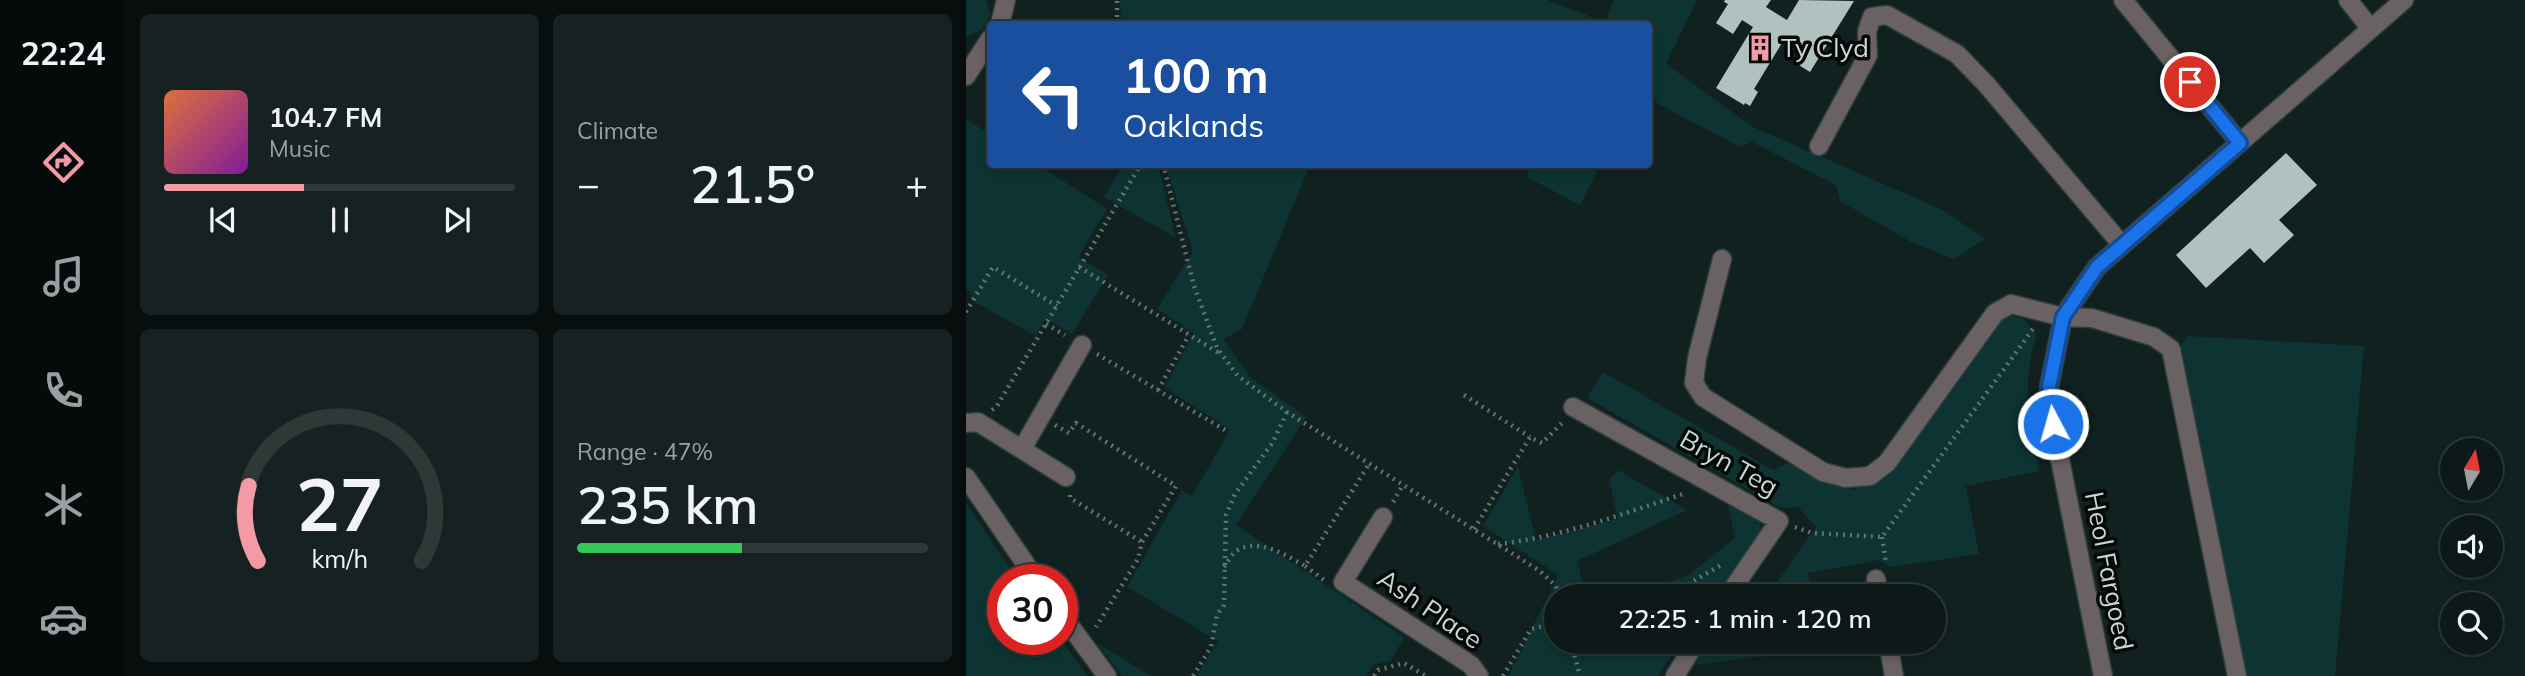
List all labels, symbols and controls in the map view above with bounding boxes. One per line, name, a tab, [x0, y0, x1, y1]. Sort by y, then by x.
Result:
place label: Ty Clyd	[1781, 31, 1869, 64]
text: 22:24	[21, 33, 105, 73]
building icon: Ty Clyd	[1745, 33, 1775, 63]
text: 100 m	[1123, 44, 1269, 105]
icon: left	[1008, 49, 1099, 140]
pin	[2160, 52, 2220, 112]
icon: arrive	[2171, 63, 2209, 101]
text: 104.7 FM	[269, 101, 382, 134]
text: Oaklands	[1123, 105, 1264, 145]
text: Climate	[577, 116, 658, 145]
text: Music	[269, 134, 330, 163]
icon: directions	[39, 138, 88, 187]
text: 21.5°	[690, 151, 815, 216]
text: −	[577, 160, 600, 208]
text: +	[905, 160, 928, 208]
icon: previous	[204, 201, 242, 239]
icon: pause	[321, 201, 359, 239]
icon: next	[438, 201, 476, 239]
icon: music	[39, 252, 88, 301]
icon: phone	[39, 366, 88, 415]
position arrow	[2016, 387, 2090, 461]
street label: Bryn Teg	[1674, 422, 1784, 503]
text: Range · 47%	[577, 437, 713, 466]
north arrow	[2440, 438, 2502, 500]
map controls	[2440, 438, 2503, 655]
text: 27	[296, 459, 383, 550]
text: 235 km	[577, 472, 758, 537]
icon: climate	[39, 480, 88, 529]
street label: Heol Fargoed	[2078, 489, 2141, 653]
button: sound	[2440, 515, 2503, 578]
text: km/h	[311, 543, 368, 574]
street label: Ash Place	[1372, 562, 1489, 656]
speed limit sign: 30	[987, 564, 1078, 655]
button: search	[2440, 592, 2503, 655]
icon: car	[39, 594, 88, 643]
text: 22:25 · 1 min · 120 m	[1618, 602, 1872, 635]

